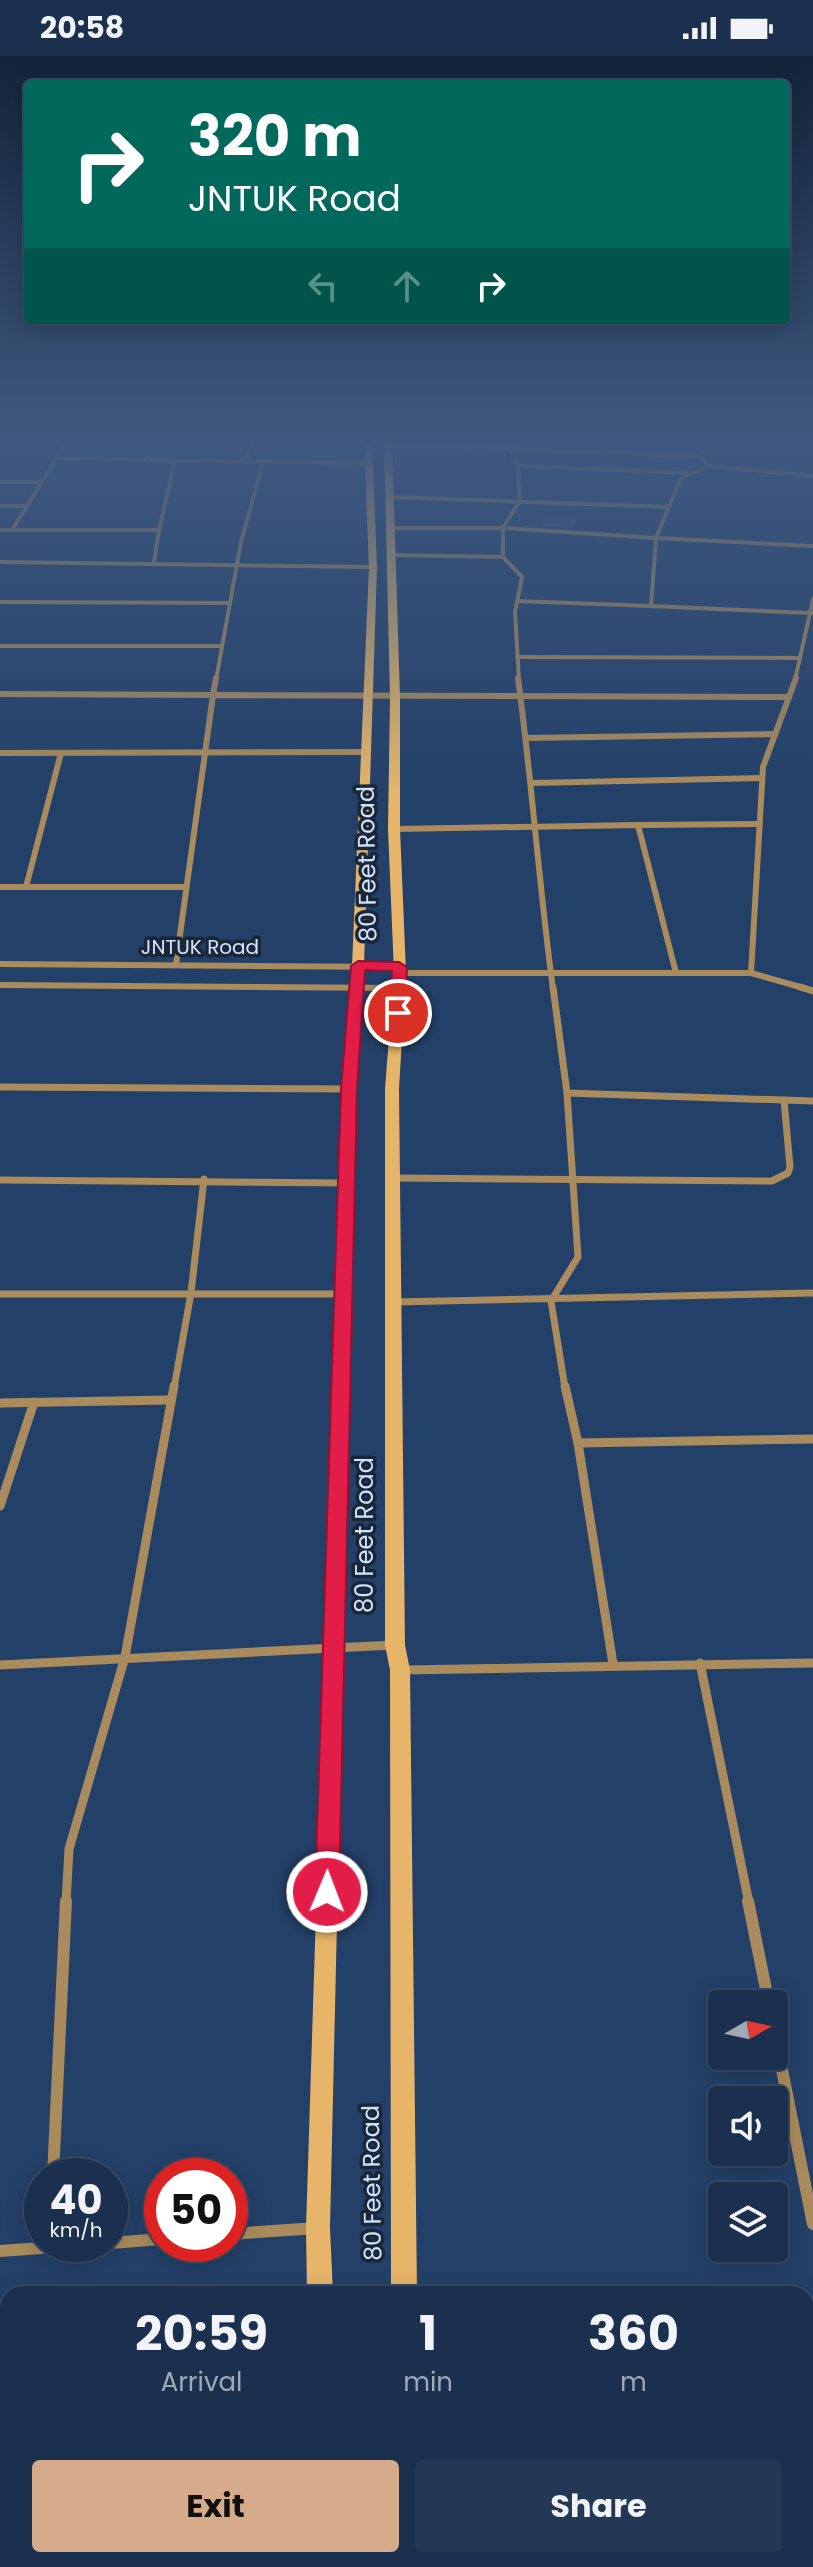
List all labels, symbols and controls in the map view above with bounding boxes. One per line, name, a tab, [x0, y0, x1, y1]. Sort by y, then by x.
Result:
text: 20:58	[40, 6, 124, 49]
text: 320 m	[188, 97, 362, 176]
icon: right	[56, 112, 160, 216]
text: JNTUK Road	[188, 173, 401, 224]
icon: left	[301, 264, 345, 308]
icon: ahead	[385, 264, 429, 308]
icon: right	[469, 264, 513, 308]
street label: 80 Feet Road	[349, 786, 384, 942]
street label: JNTUK Road	[141, 933, 259, 961]
pin	[364, 979, 432, 1047]
icon: arrive	[376, 991, 420, 1035]
street label: 80 Feet Road	[348, 1457, 381, 1613]
position arrow	[285, 1850, 369, 1934]
north arrow	[708, 1990, 788, 2070]
map controls	[708, 1990, 788, 2262]
button: sound	[708, 2086, 788, 2166]
street label: 80 Feet Road	[354, 2105, 389, 2261]
speed limit sign: 50	[144, 2158, 248, 2262]
text: 40	[49, 2172, 103, 2228]
button: layers	[708, 2182, 788, 2262]
text: km/h	[49, 2216, 103, 2244]
text: 20:59	[135, 2300, 268, 2367]
text: 1	[419, 2300, 437, 2367]
text: 360	[588, 2300, 679, 2367]
text: Arrival	[161, 2364, 243, 2400]
text: min	[403, 2364, 453, 2400]
text: m	[620, 2364, 647, 2400]
button: Exit	[32, 2460, 399, 2552]
button: Share	[415, 2460, 782, 2552]

